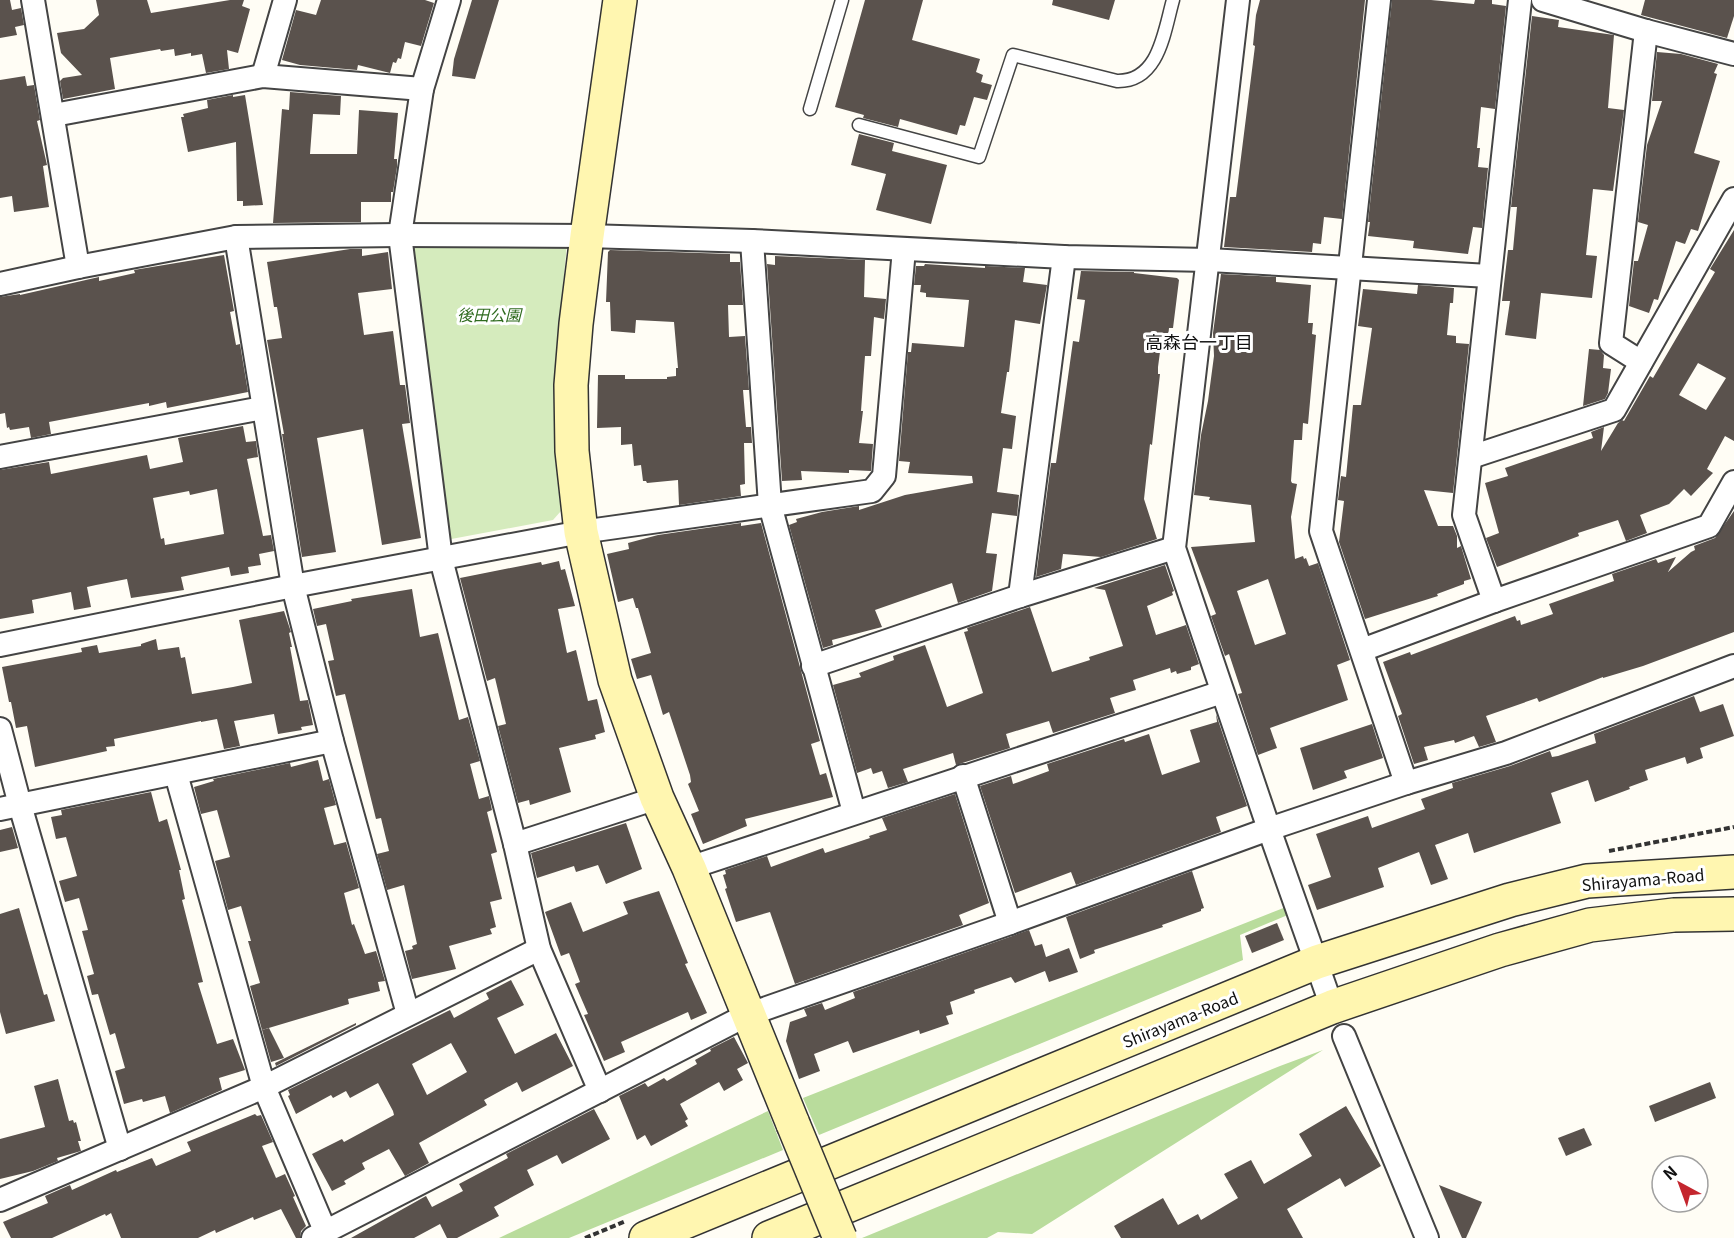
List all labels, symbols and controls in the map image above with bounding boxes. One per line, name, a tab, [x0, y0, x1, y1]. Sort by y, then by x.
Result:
park label: 後田公園	[457, 302, 523, 326]
district label: 高森台一丁目	[1145, 328, 1253, 354]
street label: Shirayama-Road	[1581, 862, 1705, 896]
street label: Shirayama-Road	[1118, 985, 1242, 1053]
north arrow	[1650, 1154, 1710, 1214]
text: N	[1657, 1159, 1682, 1185]

